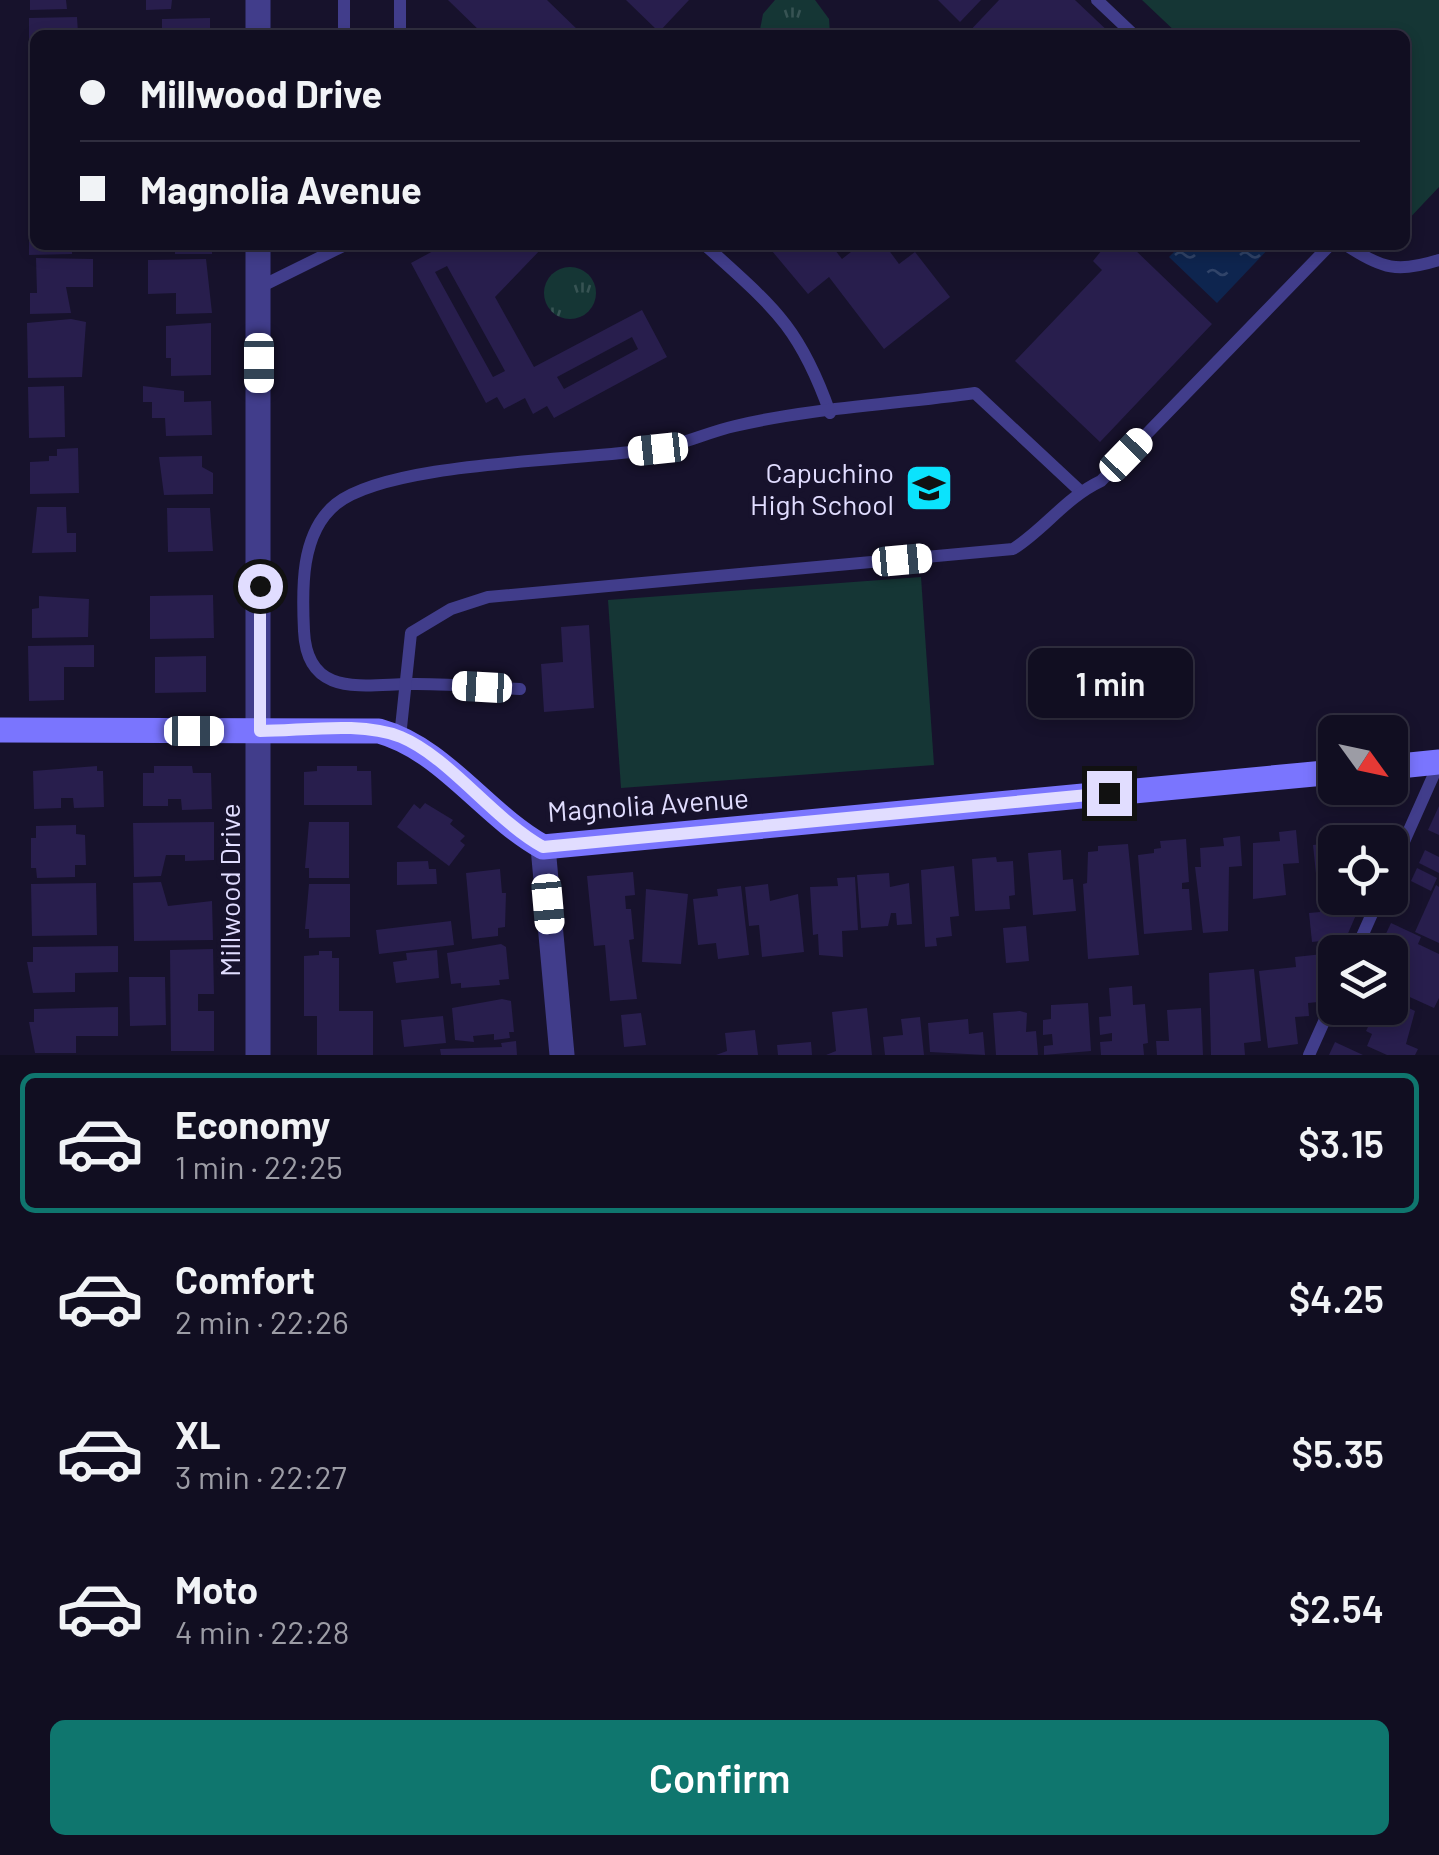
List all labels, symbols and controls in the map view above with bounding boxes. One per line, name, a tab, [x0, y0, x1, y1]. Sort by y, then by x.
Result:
text: Millwood Drive	[140, 70, 382, 116]
text: Magnolia Avenue	[140, 166, 422, 212]
car	[244, 333, 274, 393]
car	[1094, 423, 1158, 487]
car	[627, 431, 689, 467]
place label: Capuchino High School	[750, 455, 894, 521]
school or university icon: Capuchino High School	[903, 462, 955, 514]
car	[871, 542, 933, 578]
route start	[238, 564, 283, 609]
callout: 1 min	[1026, 648, 1192, 718]
text: 1 min	[1076, 664, 1145, 702]
car	[451, 670, 513, 704]
north arrow	[1318, 715, 1408, 805]
map controls	[1318, 715, 1408, 1025]
car	[164, 716, 224, 746]
route end	[1087, 771, 1132, 816]
street label: Magnolia Avenue	[546, 780, 750, 828]
street label: Millwood Drive	[212, 803, 246, 977]
button: locate	[1318, 825, 1408, 915]
car	[530, 873, 566, 935]
button: layers	[1318, 935, 1408, 1025]
icon: car	[55, 1098, 145, 1188]
text: Economy	[175, 1101, 330, 1147]
text: $3.15	[1298, 1120, 1384, 1166]
text: 1 min · 22:25	[175, 1147, 343, 1185]
icon: car	[55, 1253, 145, 1343]
text: Comfort	[175, 1256, 315, 1302]
text: $4.25	[1289, 1275, 1384, 1321]
text: 2 min · 22:26	[175, 1302, 349, 1340]
icon: car	[55, 1408, 145, 1498]
text: XL	[175, 1411, 221, 1457]
text: $5.35	[1292, 1430, 1384, 1476]
text: 3 min · 22:27	[175, 1457, 347, 1495]
icon: car	[55, 1563, 145, 1653]
text: Moto	[175, 1566, 258, 1612]
text: $2.54	[1289, 1585, 1384, 1631]
text: 4 min · 22:28	[175, 1612, 349, 1650]
button: Confirm	[50, 1720, 1389, 1835]

